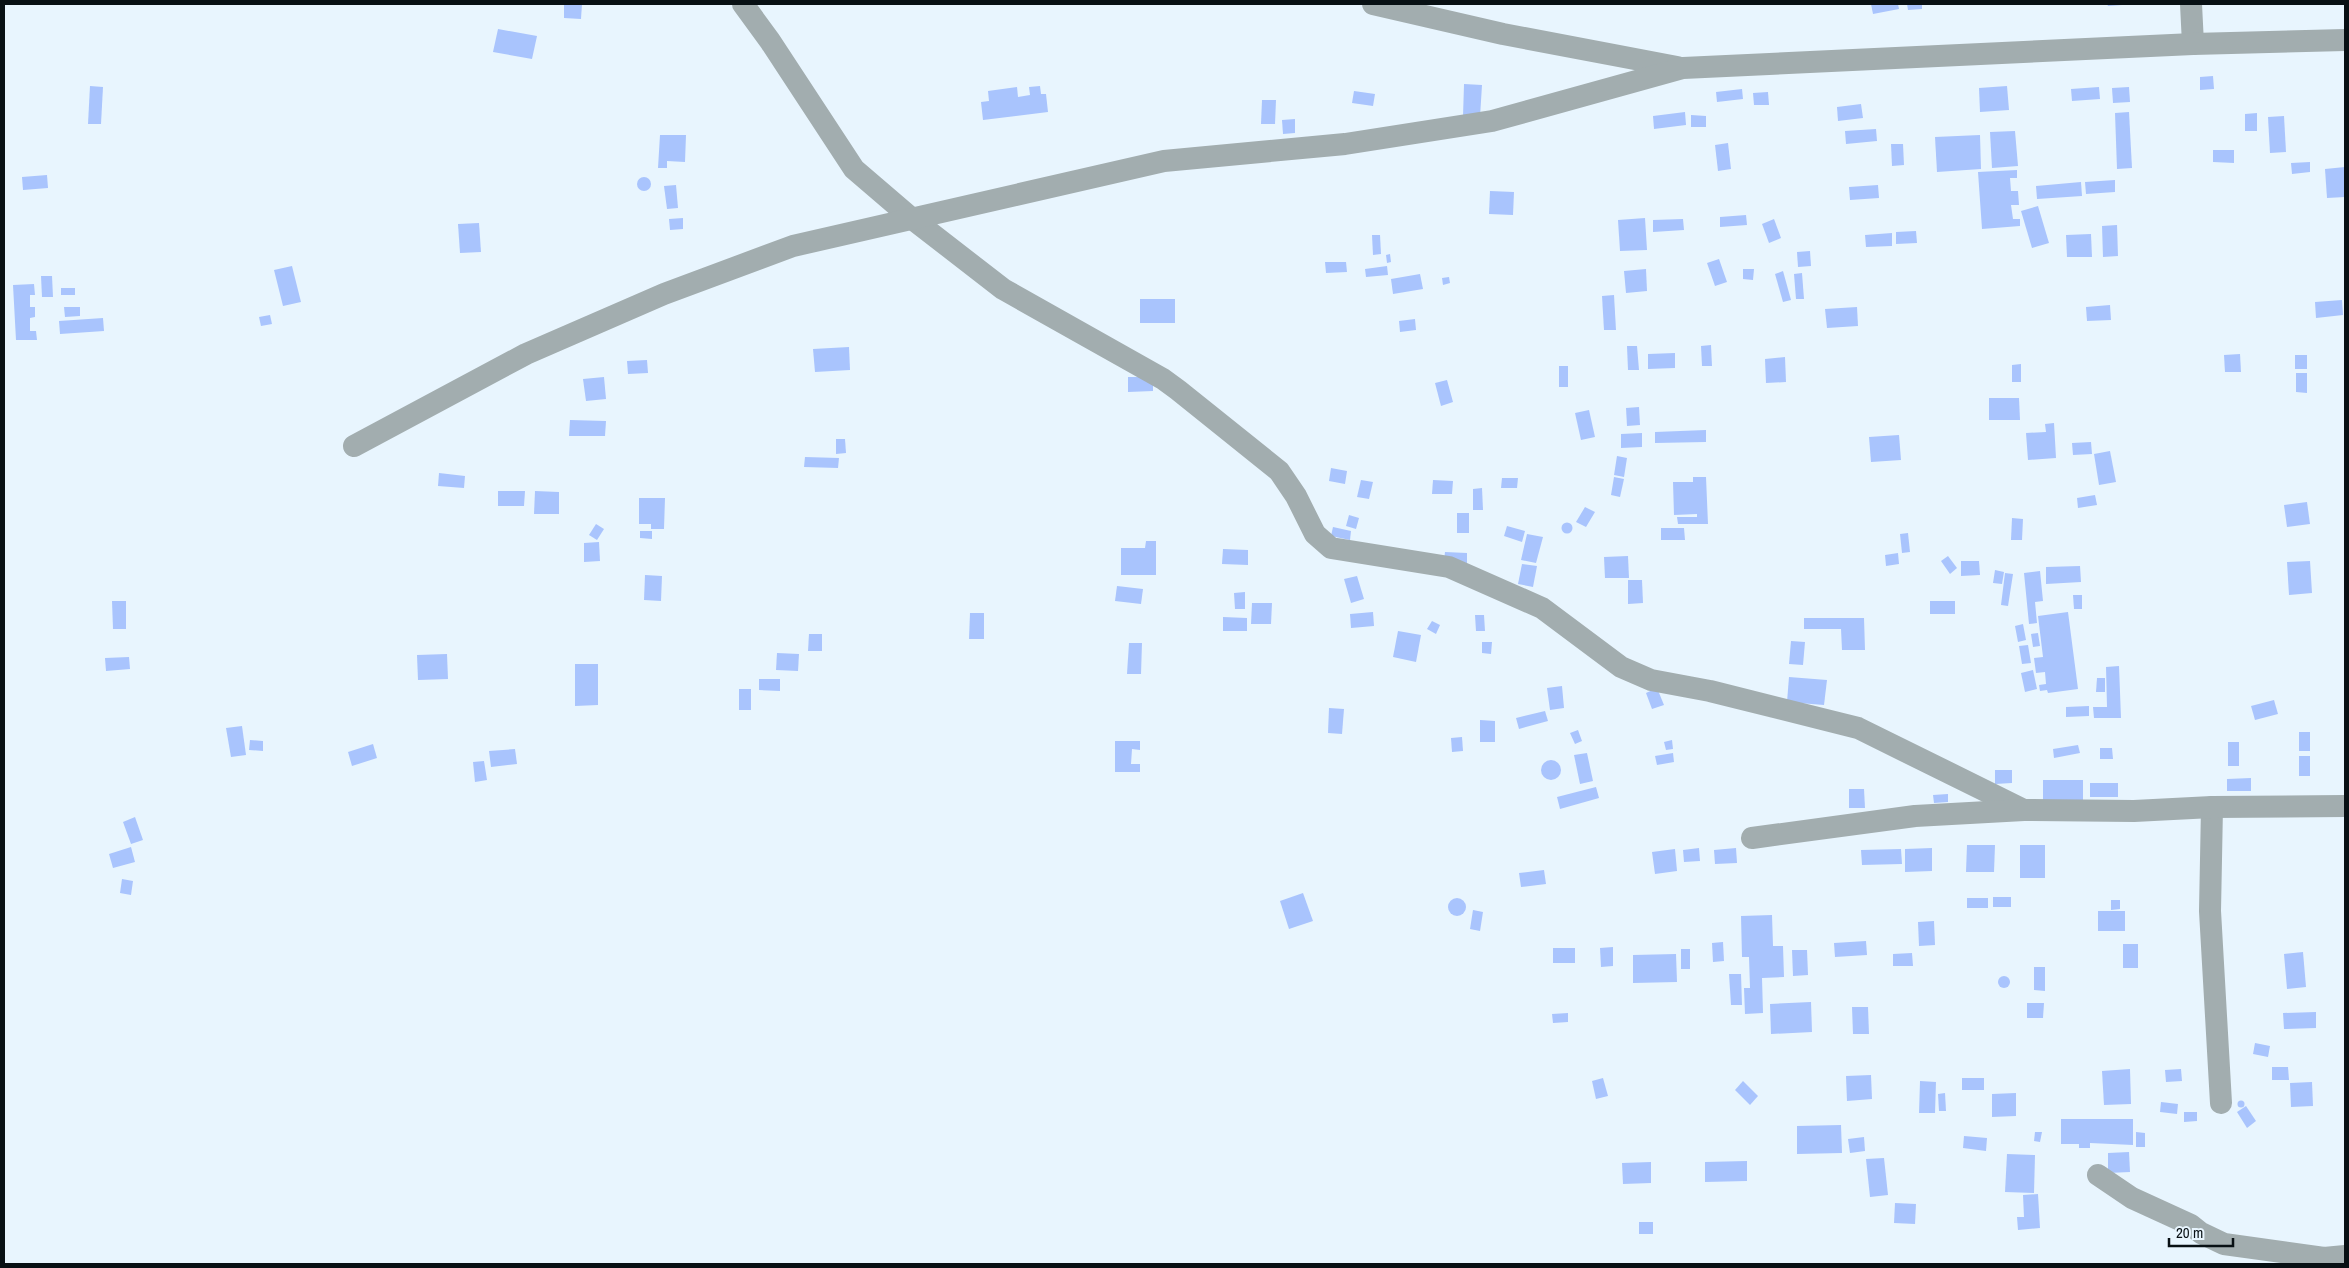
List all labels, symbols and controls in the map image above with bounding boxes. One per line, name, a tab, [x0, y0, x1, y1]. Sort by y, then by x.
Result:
scale bar	[2169, 1216, 2233, 1248]
text: 20 m	[2176, 1222, 2203, 1243]

